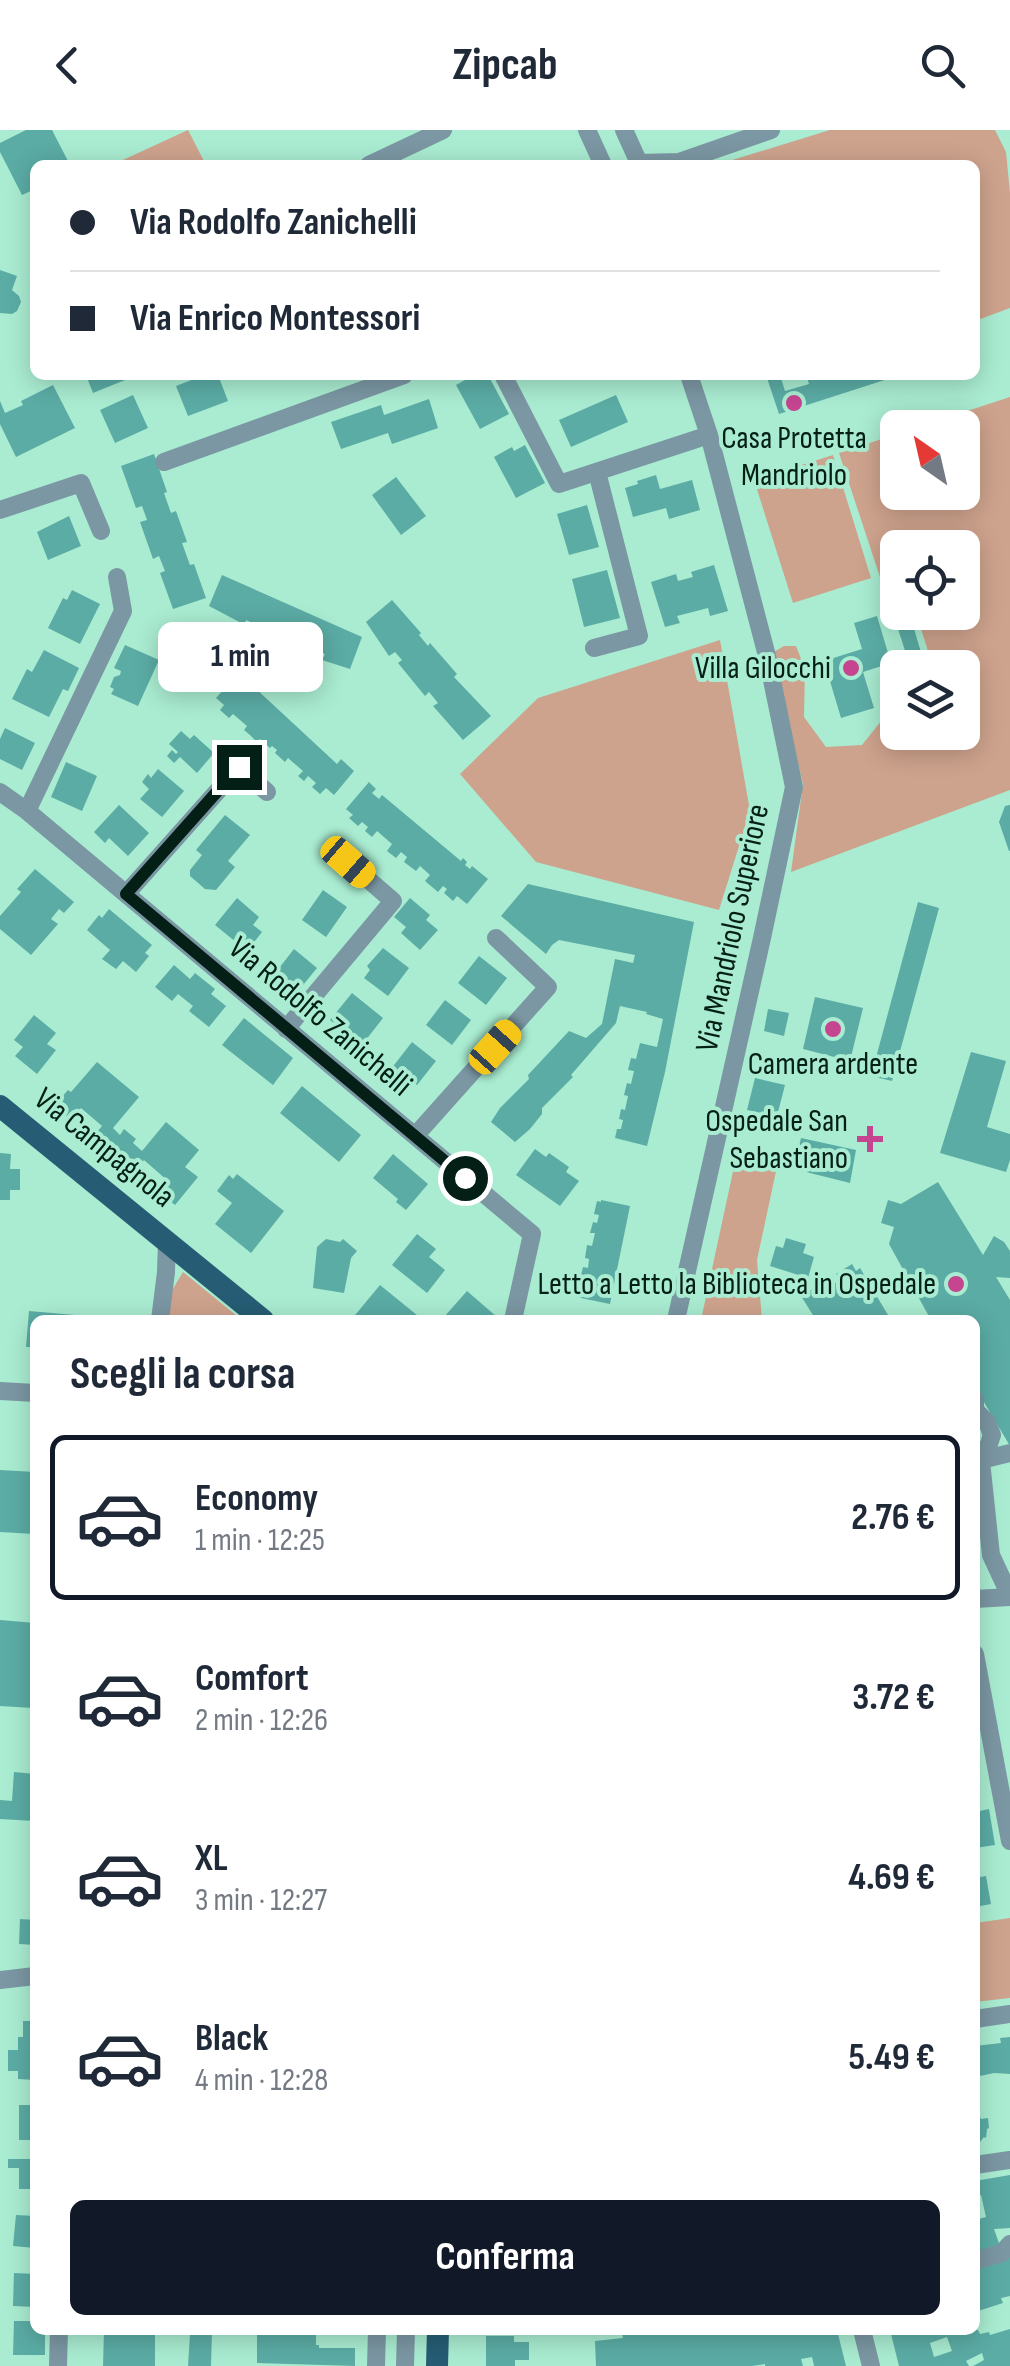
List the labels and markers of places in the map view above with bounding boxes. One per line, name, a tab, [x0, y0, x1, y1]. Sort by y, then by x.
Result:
marker: Casa Protetta Mandriolo	[783, 392, 805, 414]
place label: Casa Protetta Mandriolo	[721, 419, 867, 495]
place label: Villa Gilocchi	[695, 649, 831, 688]
marker: Villa Gilocchi	[840, 657, 862, 679]
marker: Camera ardente	[822, 1018, 844, 1040]
place label: Camera ardente	[748, 1045, 918, 1084]
place label: Ospedale San Sebastiano	[705, 1102, 848, 1178]
marker: Ospedale San Sebastiano	[857, 1126, 883, 1152]
place label: Letto a Letto la Biblioteca in Ospedale	[537, 1265, 936, 1304]
marker: Letto a Letto la Biblioteca in Ospedale	[945, 1273, 967, 1295]

